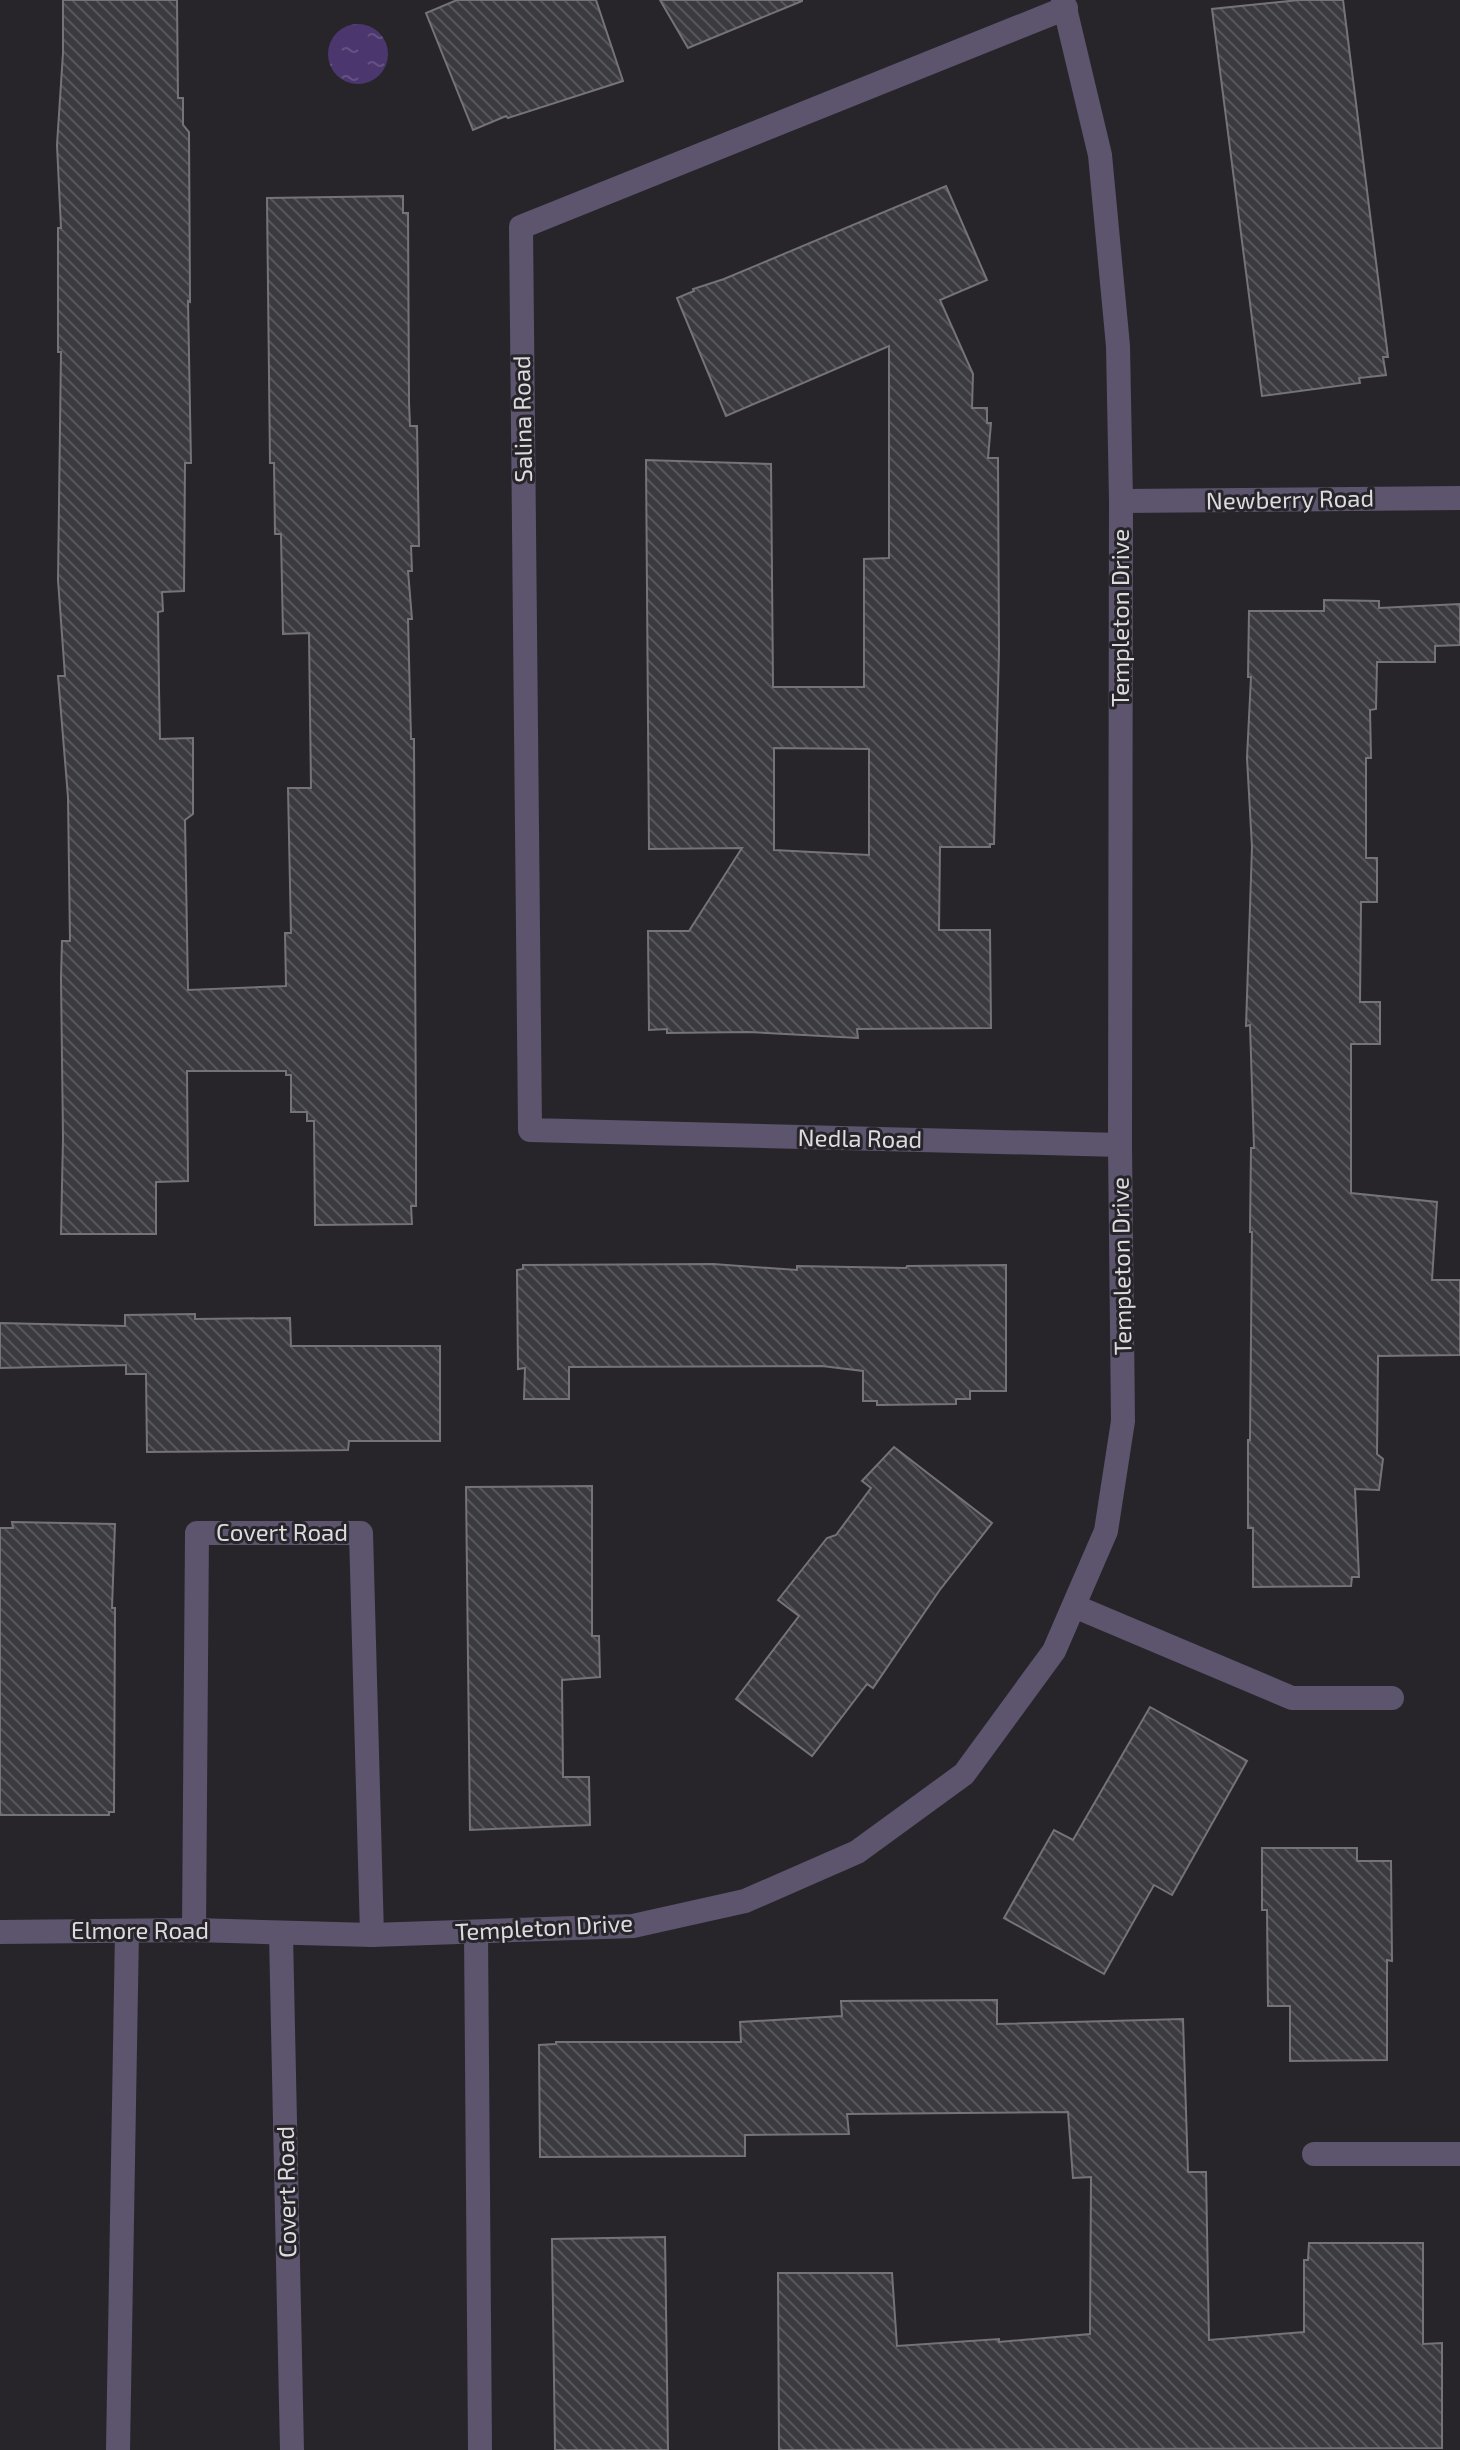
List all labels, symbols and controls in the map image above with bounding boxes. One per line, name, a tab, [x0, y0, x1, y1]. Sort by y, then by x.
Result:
street label: Salina Road	[506, 355, 537, 483]
street label: Newberry Road	[1206, 483, 1374, 514]
street label: Templeton Drive	[1105, 529, 1134, 707]
street label: Nedla Road	[798, 1122, 923, 1153]
street label: Templeton Drive	[1104, 1177, 1137, 1355]
street label: Covert Road	[216, 1517, 348, 1546]
street label: Templeton Drive	[454, 1907, 634, 1946]
street label: Elmore Road	[71, 1915, 209, 1944]
street label: Covert Road	[270, 2126, 301, 2258]

